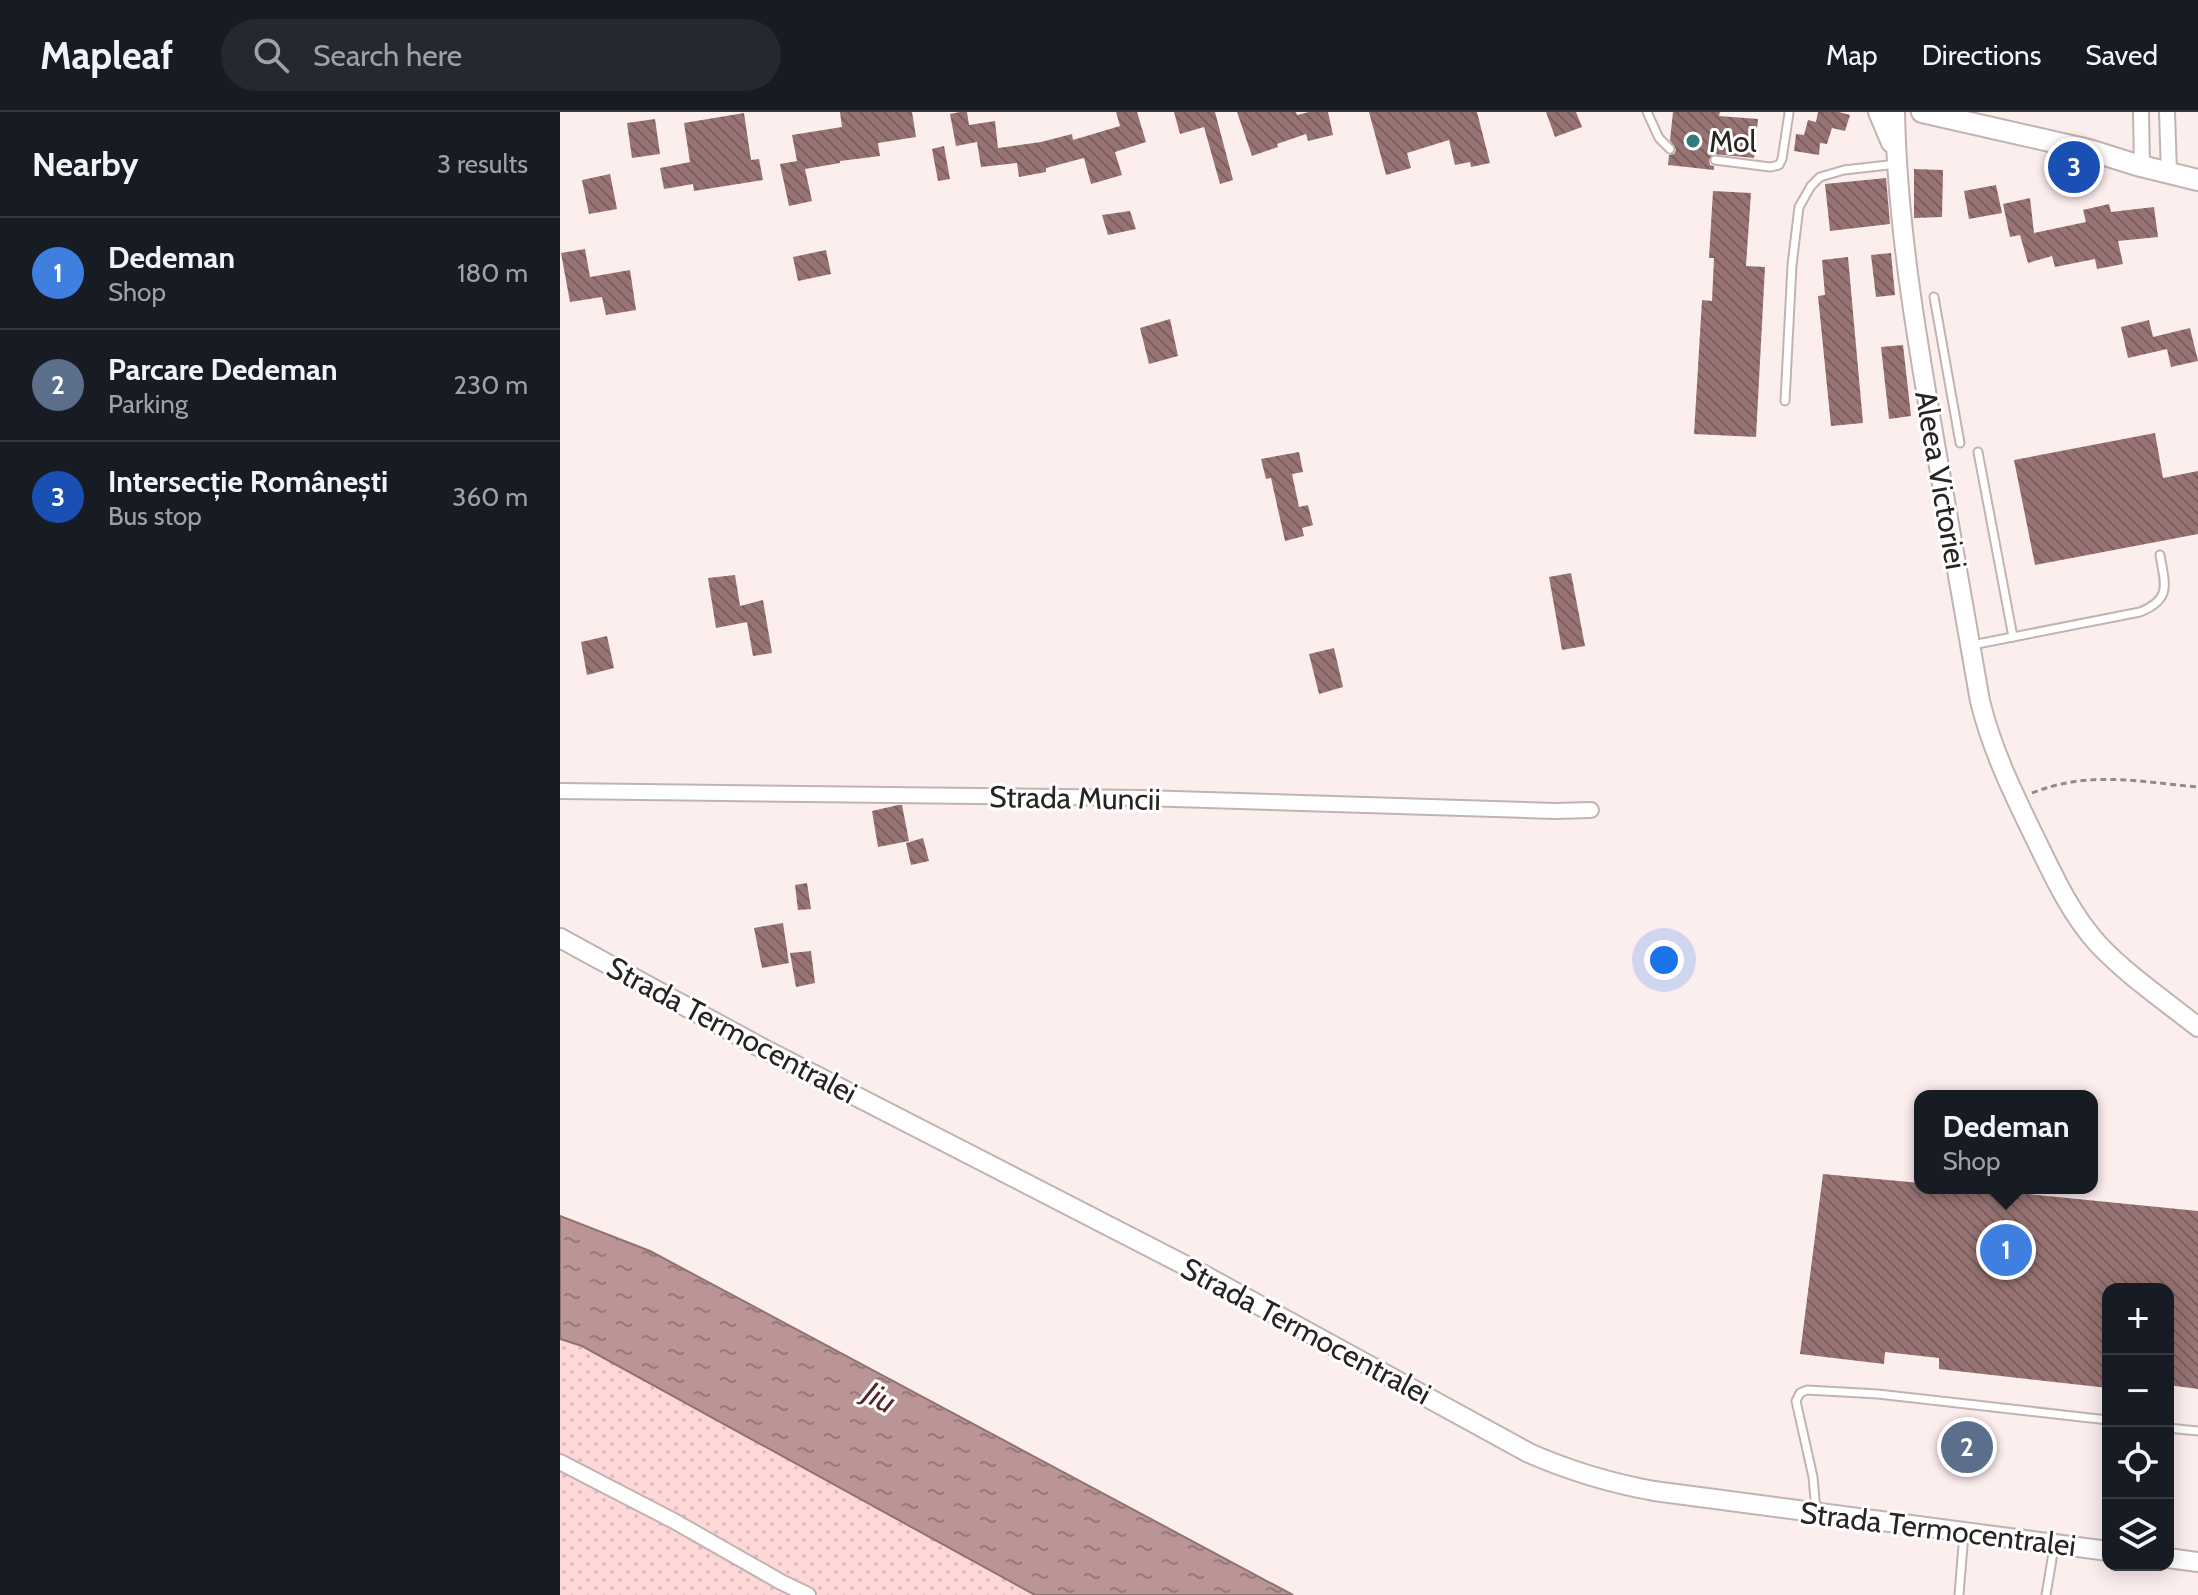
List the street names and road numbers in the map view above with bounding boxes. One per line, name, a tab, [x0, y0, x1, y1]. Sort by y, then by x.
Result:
street label: Aleea Victoriei	[1907, 388, 1975, 572]
street label: Strada Muncii	[989, 778, 1161, 818]
street label: Strada Termocentralei	[601, 948, 863, 1112]
street label: Strada Termocentralei	[1175, 1249, 1437, 1413]
street label: Strada Termocentralei	[1798, 1494, 2078, 1564]

